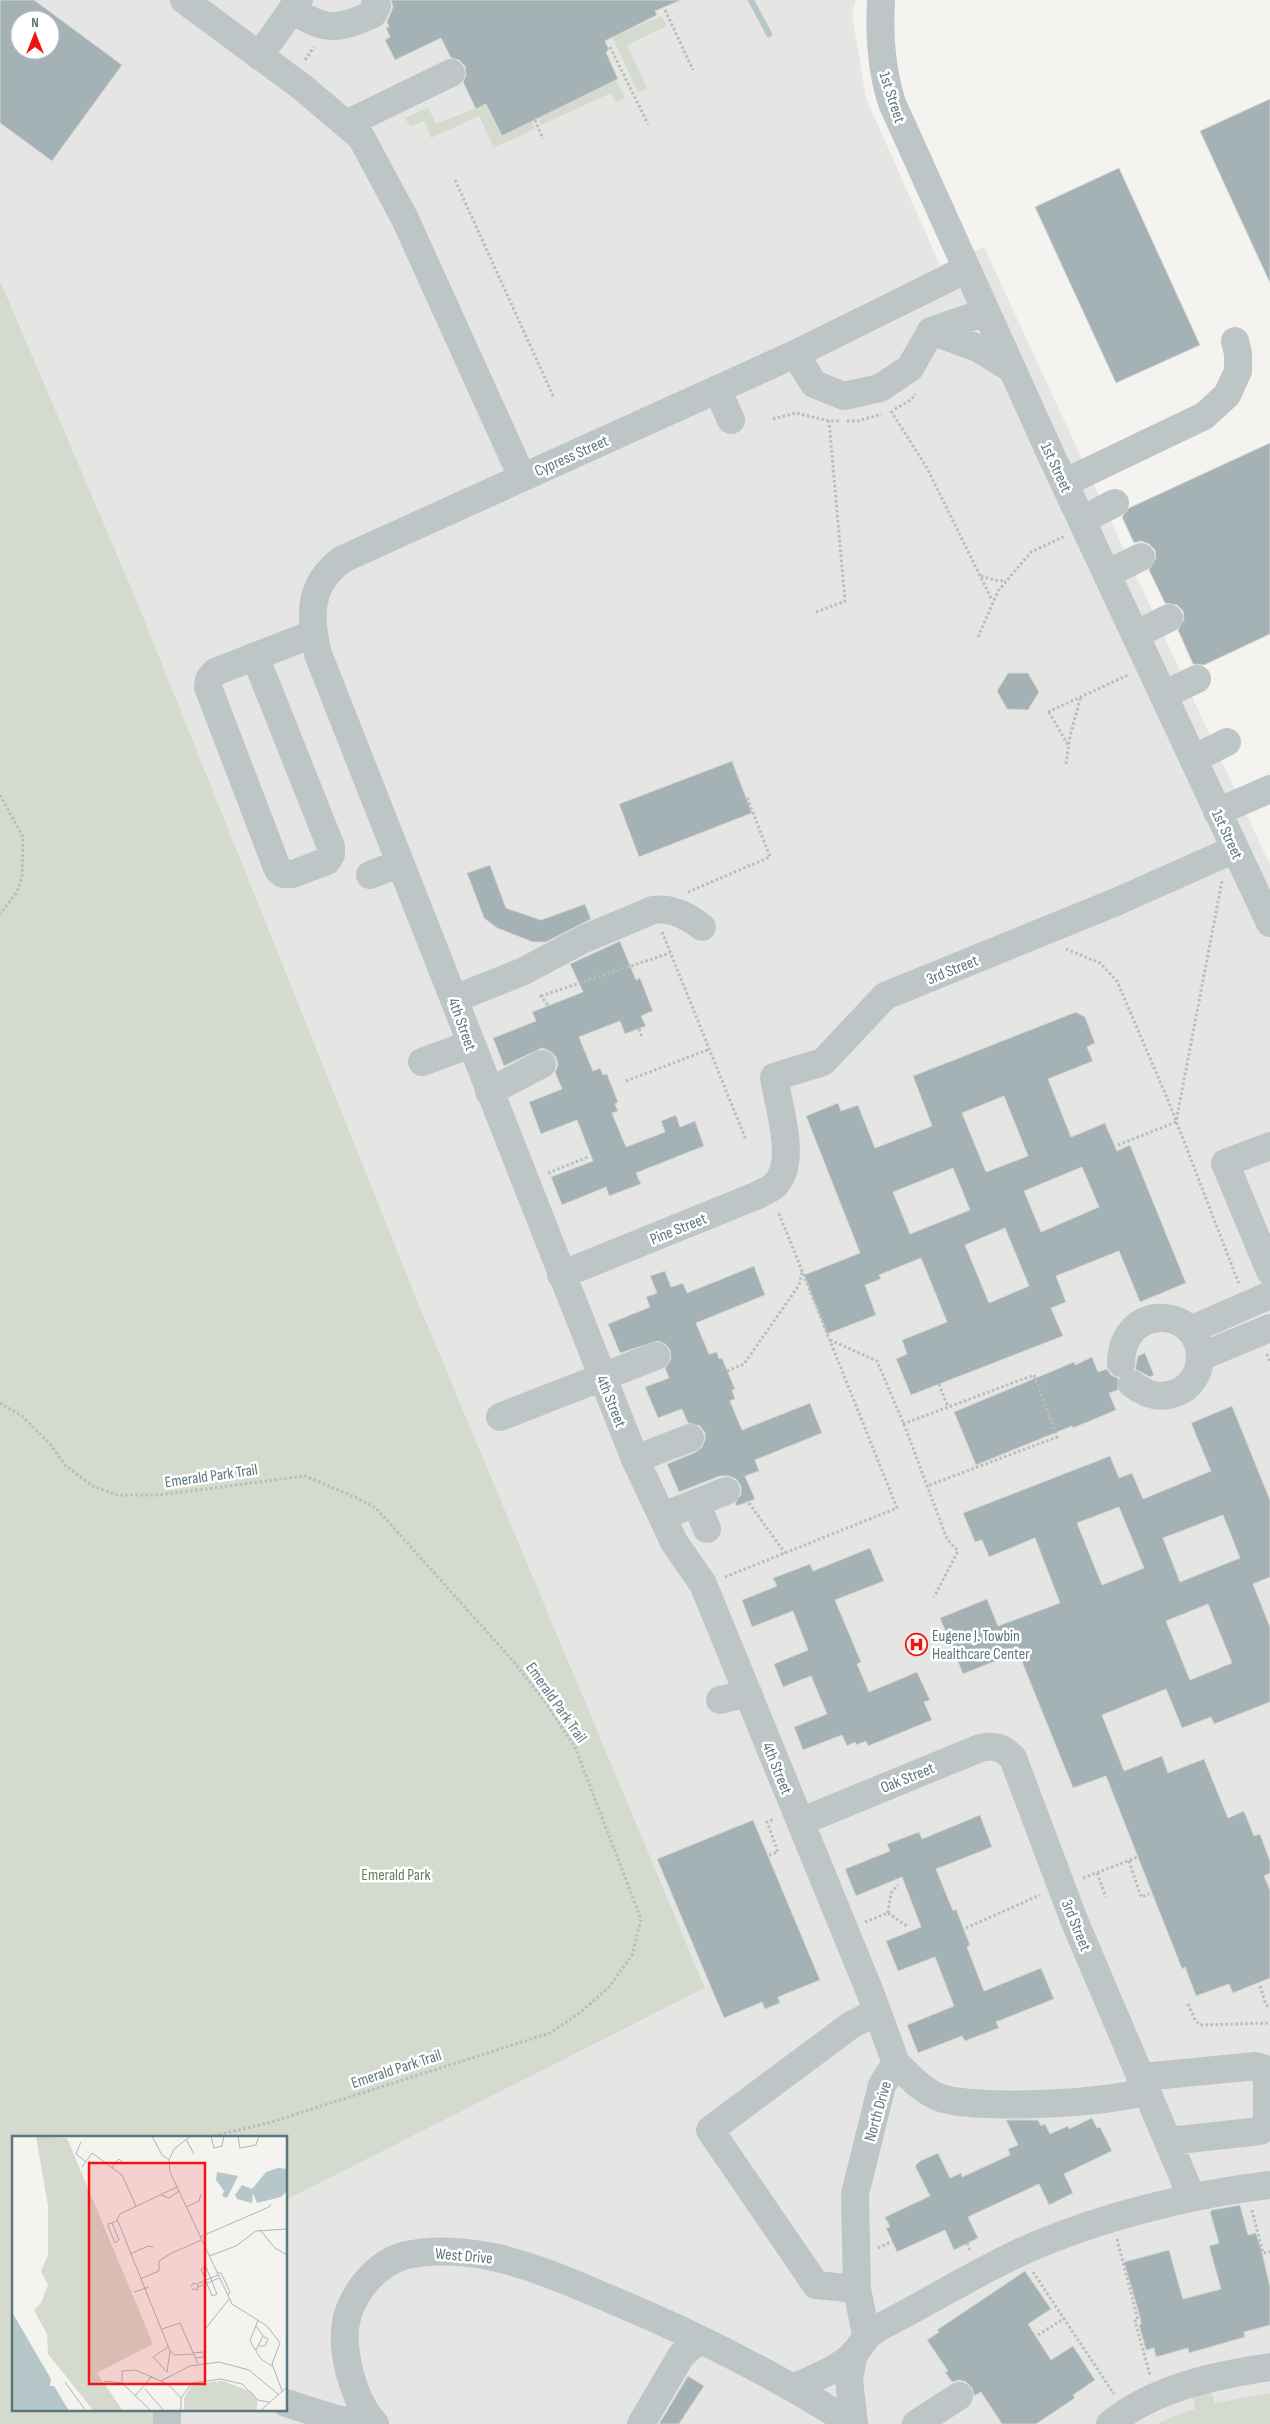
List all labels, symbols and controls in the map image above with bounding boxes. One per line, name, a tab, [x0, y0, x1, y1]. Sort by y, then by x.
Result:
north arrow	[10, 10, 60, 60]
text: N	[31, 14, 39, 31]
street label: 1st Street	[874, 70, 909, 125]
street label: Cypress Street	[532, 432, 612, 481]
street label: 1st Street	[1036, 440, 1075, 496]
street label: 1st Street	[1207, 807, 1246, 863]
street label: 3rd Street	[924, 951, 981, 989]
street label: 4th Street	[443, 996, 480, 1054]
street label: Pine Street	[648, 1209, 710, 1249]
street label: 4th Street	[592, 1373, 630, 1431]
street label: Emerald Park Trail	[163, 1461, 259, 1492]
place label: Eugene J. Towbin Healthcare Center	[932, 1627, 1030, 1664]
hospital icon: Eugene J. Towbin Healthcare Center	[904, 1632, 928, 1656]
street label: Emerald Park Trail	[521, 1659, 590, 1747]
street label: 4th Street	[758, 1740, 796, 1798]
street label: Oak Street	[878, 1759, 937, 1798]
park label: Emerald Park	[361, 1866, 431, 1885]
street label: 3rd Street	[1057, 1897, 1095, 1954]
street label: Emerald Park Trail	[349, 2046, 444, 2093]
street label: North Drive	[861, 2079, 896, 2144]
inset map	[12, 2136, 288, 2412]
street label: West Drive	[434, 2245, 493, 2268]

